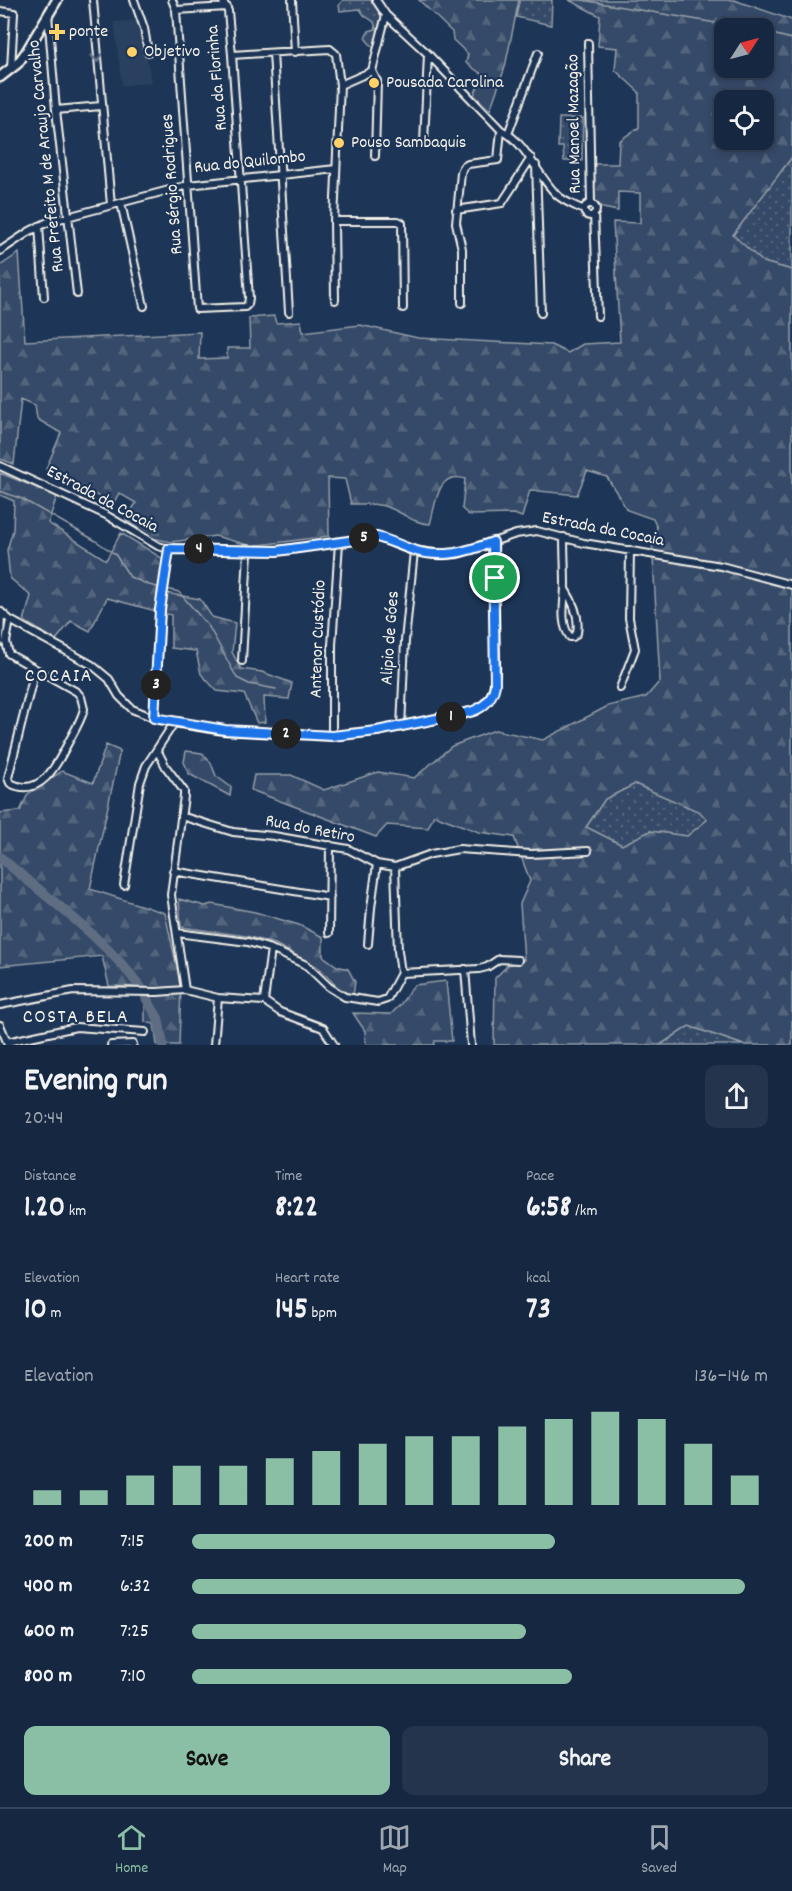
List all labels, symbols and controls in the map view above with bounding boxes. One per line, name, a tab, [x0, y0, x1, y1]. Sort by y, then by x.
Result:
north arrow	[714, 18, 774, 78]
map controls	[714, 18, 774, 150]
place label: ponte	[69, 20, 108, 45]
street label: Rua da Florinha	[201, 24, 235, 132]
marker: ponte	[50, 25, 64, 39]
street label: Rua Prefeito M de Araujo Carvalho	[22, 39, 72, 273]
place label: Objetivo	[144, 40, 200, 65]
marker: Objetivo	[125, 45, 139, 59]
one-way arrow	[91, 54, 104, 63]
street label: Rua Manoel Mazagão	[561, 54, 589, 194]
place label: Pousada Carolina	[386, 71, 504, 96]
marker: Pousada Carolina	[367, 76, 381, 90]
button: locate	[714, 90, 774, 150]
street label: Rua Sérgio Rodrigues	[156, 113, 190, 255]
place label: Pouso Sambaquis	[351, 131, 466, 156]
marker: Pouso Sambaquis	[332, 136, 346, 150]
street label: Rua do Quilombo	[193, 145, 307, 181]
street label: Estrada da Cocaia	[41, 460, 163, 540]
street label: Estrada da Cocaia	[540, 506, 667, 554]
pin: 5	[349, 523, 379, 553]
text: 5	[360, 526, 368, 549]
pin: 4	[184, 534, 214, 564]
text: 4	[196, 537, 202, 560]
pin	[469, 552, 520, 603]
icon: arrive	[478, 561, 511, 594]
street label: Antenor Custódio	[304, 579, 334, 699]
street label: Alipio de Góes	[375, 590, 407, 686]
district label: COCAIA	[25, 663, 93, 691]
pin: 3	[141, 670, 171, 700]
text: 3	[152, 673, 160, 696]
pin: 1	[436, 702, 466, 732]
text: 1	[449, 705, 453, 728]
pin: 2	[271, 719, 301, 749]
text: 2	[283, 722, 290, 745]
street label: Rua do Retiro	[263, 809, 357, 851]
district label: COSTA BELA	[23, 1004, 129, 1032]
text: Evening run	[24, 1059, 168, 1106]
button: share	[705, 1065, 768, 1128]
text: 20:44	[24, 1105, 64, 1133]
text: Distance	[24, 1165, 76, 1188]
text: Time	[275, 1165, 302, 1188]
text: Pace	[526, 1165, 554, 1188]
text: 1.20	[24, 1188, 65, 1231]
text: 8:22	[275, 1188, 318, 1231]
text: 6:58	[526, 1188, 572, 1231]
text: km	[65, 1200, 86, 1223]
text: /km	[572, 1200, 597, 1223]
text: Elevation	[24, 1267, 80, 1290]
text: Heart rate	[275, 1267, 340, 1290]
text: kcal	[526, 1267, 550, 1290]
text: 10	[24, 1290, 47, 1333]
text: 145	[275, 1290, 308, 1333]
text: 73	[526, 1290, 551, 1333]
text: m	[47, 1302, 62, 1325]
text: bpm	[308, 1302, 337, 1325]
text: Elevation	[24, 1363, 94, 1391]
text: 136–146 m	[694, 1363, 768, 1391]
text: 200 m	[24, 1528, 73, 1556]
text: 7:15	[120, 1528, 145, 1556]
text: 400 m	[24, 1573, 72, 1601]
text: 6:32	[120, 1573, 151, 1601]
text: 600 m	[24, 1618, 74, 1646]
text: 7:25	[120, 1618, 149, 1646]
text: 800 m	[24, 1663, 72, 1691]
text: 7:10	[120, 1663, 146, 1691]
button: Save	[24, 1726, 390, 1795]
button: Share	[402, 1726, 768, 1795]
tab: Home	[115, 1821, 148, 1880]
tab: Map	[378, 1821, 411, 1880]
tab: Saved	[641, 1821, 677, 1880]

